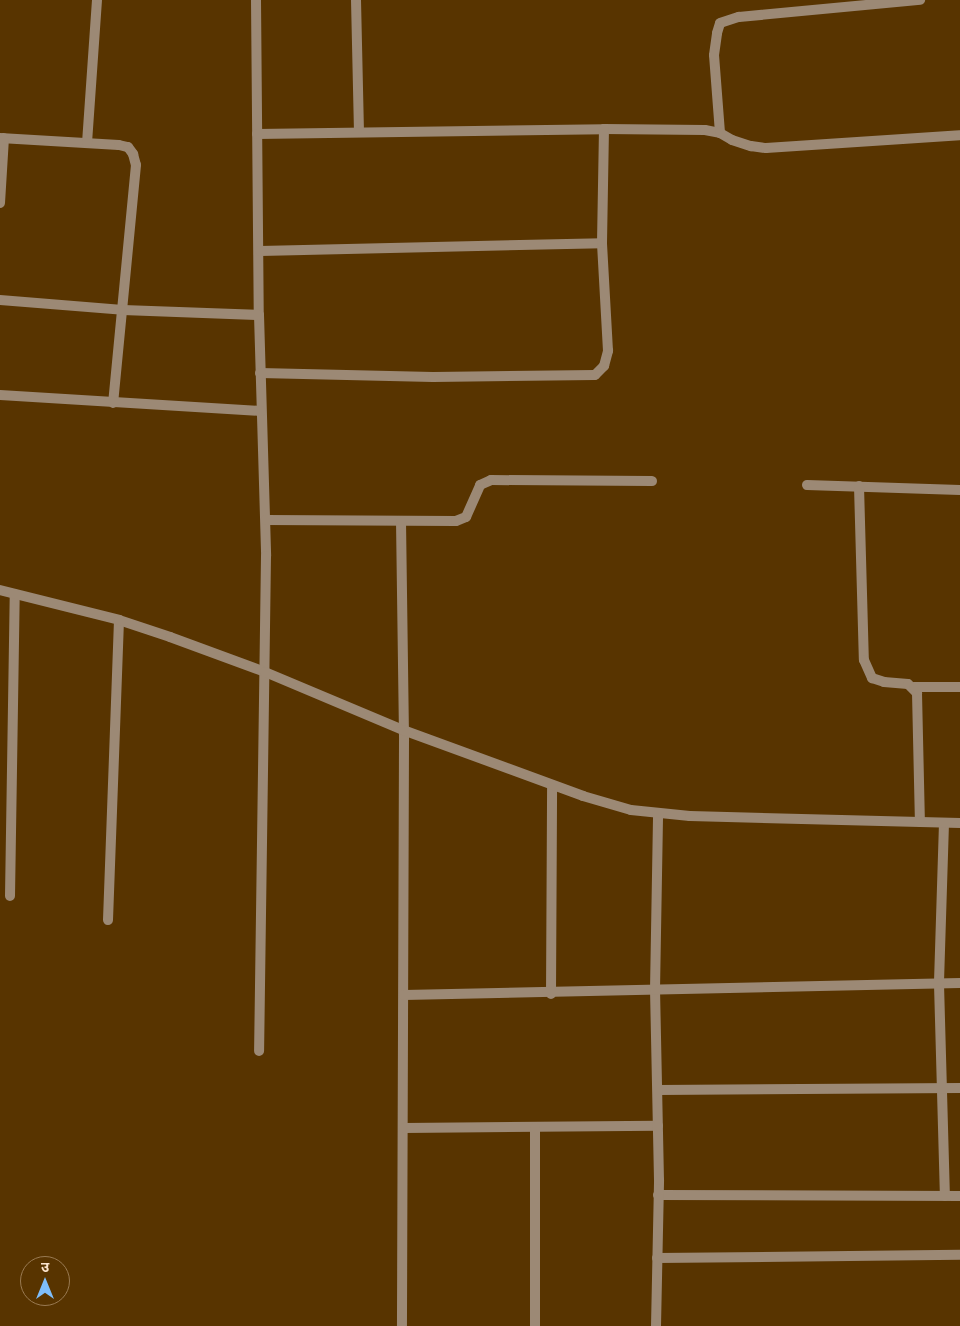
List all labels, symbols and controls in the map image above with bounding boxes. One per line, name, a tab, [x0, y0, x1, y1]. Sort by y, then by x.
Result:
north arrow	[20, 1256, 70, 1306]
text: उ	[41, 1258, 49, 1275]

